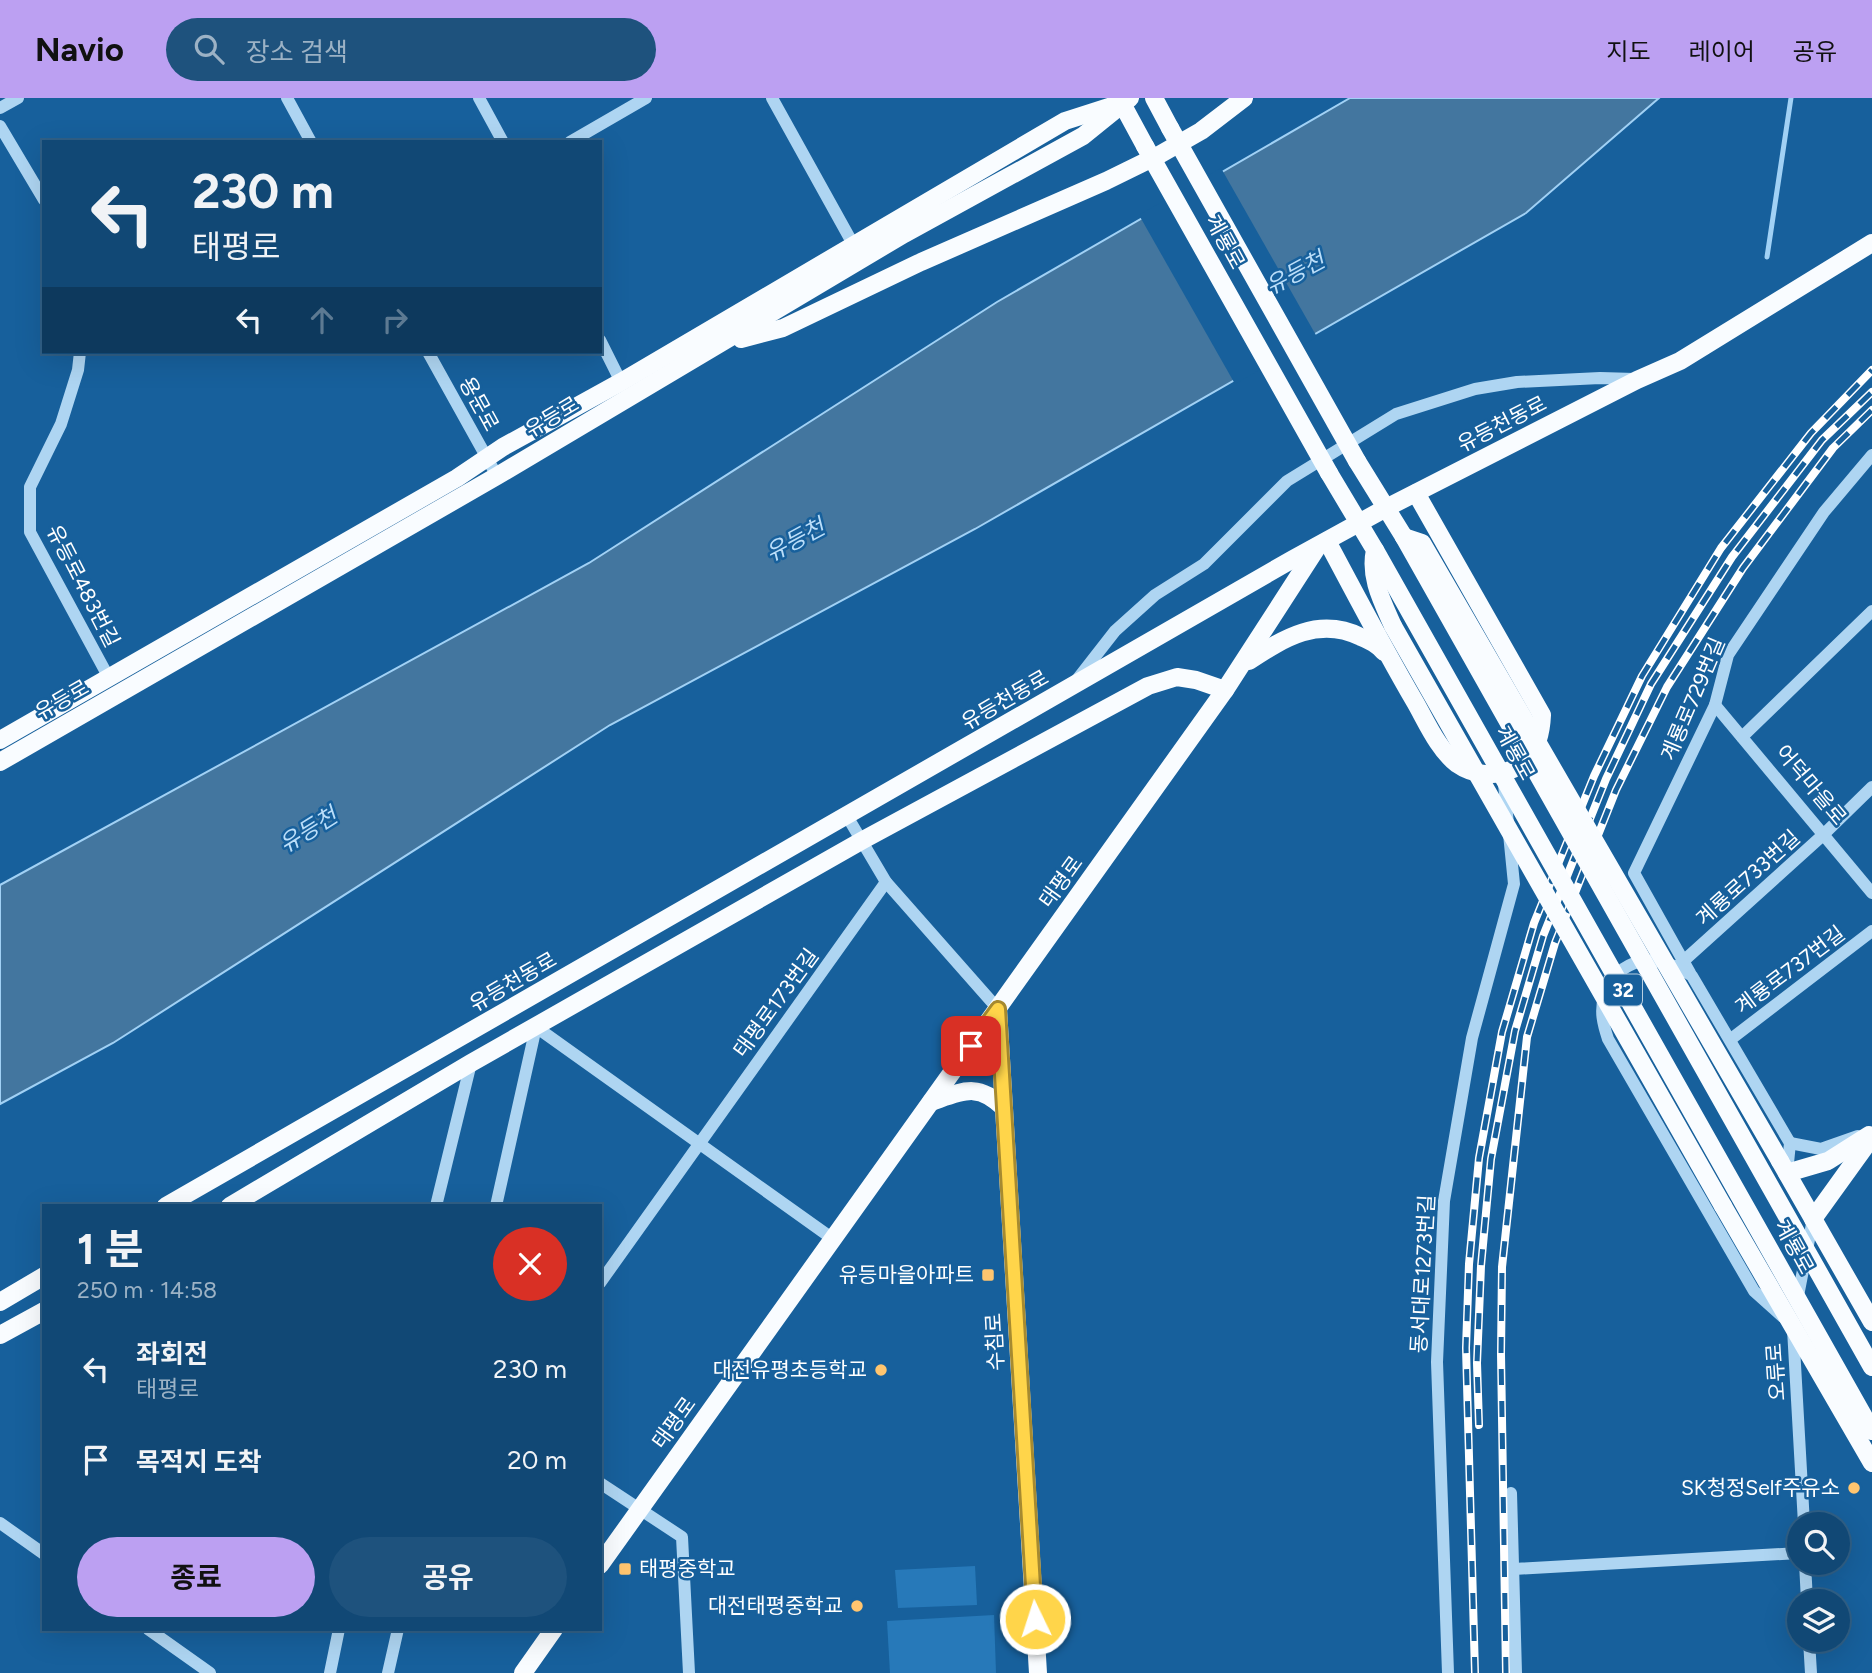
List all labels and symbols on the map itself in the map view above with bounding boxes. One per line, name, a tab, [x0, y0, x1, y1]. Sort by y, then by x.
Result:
street label: 계룡로	[1200, 210, 1250, 273]
water label: 유등천	[1260, 244, 1332, 300]
street label: 용문로	[454, 372, 504, 435]
street label: 유등천동로	[1453, 390, 1550, 457]
street label: 유등로	[520, 391, 583, 442]
water label: 유등천	[760, 511, 832, 567]
street label: 유등로483번길	[42, 520, 125, 651]
street label: 계룡로729번길	[1655, 633, 1730, 764]
street label: 유등천동로	[957, 665, 1053, 735]
street label: 유등로	[30, 674, 93, 725]
street label: 계룡로	[1490, 721, 1540, 784]
street label: 어덕마을로	[1771, 740, 1852, 830]
water label: 유등천	[274, 800, 345, 859]
street label: 계룡로733번길	[1691, 825, 1805, 931]
street label: 태평로	[1033, 851, 1088, 913]
street label: 계룡로737번길	[1730, 920, 1849, 1019]
street label: 태평로173번길	[728, 944, 823, 1062]
street label: 유등천동로	[465, 947, 561, 1017]
road number: 32	[1604, 974, 1642, 1006]
pin	[941, 1016, 1001, 1076]
street label: 동서대로1273번길	[1406, 1194, 1439, 1354]
street label: 계룡로	[1769, 1215, 1819, 1278]
place label: 유등마을아파트	[839, 1262, 974, 1287]
marker: 유등마을아파트	[980, 1267, 996, 1283]
street label: 수침로	[981, 1312, 1009, 1372]
street label: 오류로	[1761, 1342, 1790, 1402]
place label: 대전유평초등학교	[712, 1357, 867, 1382]
marker: 대전유평초등학교	[873, 1362, 889, 1378]
street label: 태평로	[646, 1392, 701, 1454]
place label: SK청정Self주유소	[1681, 1475, 1840, 1500]
marker: SK청정Self주유소	[1846, 1480, 1862, 1496]
place label: 태평중학교	[639, 1556, 736, 1581]
marker: 태평중학교	[617, 1561, 633, 1577]
position arrow	[998, 1582, 1072, 1656]
place label: 대전태평중학교	[708, 1593, 843, 1618]
marker: 대전태평중학교	[849, 1598, 865, 1614]

